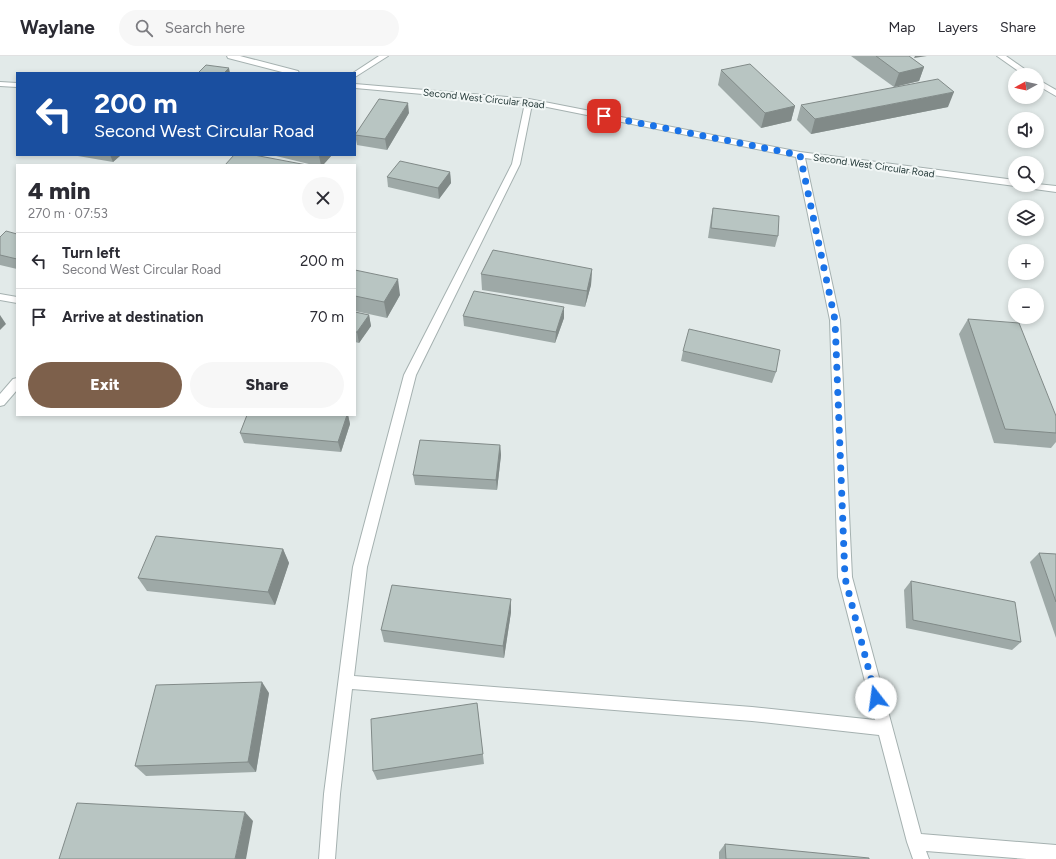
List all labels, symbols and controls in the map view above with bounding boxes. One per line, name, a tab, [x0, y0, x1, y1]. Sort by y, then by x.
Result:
search box	[119, 10, 399, 46]
text: Waylane	[20, 16, 95, 39]
icon: search	[133, 17, 155, 39]
text: Search here	[165, 19, 245, 37]
text: Map	[888, 19, 916, 36]
text: Layers	[938, 19, 978, 36]
text: Share	[1000, 19, 1036, 36]
north arrow	[1008, 68, 1044, 104]
map controls	[1008, 68, 1044, 324]
text: 200 m	[94, 86, 178, 120]
street label: Second West Circular Road	[422, 86, 546, 111]
icon: left	[28, 88, 80, 140]
pin	[587, 99, 621, 133]
icon: arrive	[593, 105, 615, 127]
button: sound	[1008, 112, 1044, 148]
text: Second West Circular Road	[94, 120, 314, 142]
street label: Second West Circular Road	[812, 151, 936, 180]
button: search	[1008, 156, 1044, 192]
text: 4 min	[28, 176, 90, 205]
button: close	[302, 177, 344, 219]
button: layers	[1008, 200, 1044, 236]
text: 270 m · 07:53	[28, 206, 108, 221]
text: Turn left	[62, 244, 120, 262]
button: +	[1008, 244, 1044, 280]
icon: left	[28, 250, 50, 272]
text: 200 m	[300, 252, 344, 270]
text: Second West Circular Road	[62, 262, 221, 277]
button: −	[1008, 288, 1044, 324]
icon: arrive	[28, 306, 50, 328]
text: Arrive at destination	[62, 308, 203, 326]
text: 70 m	[310, 308, 344, 326]
button: Exit	[28, 362, 182, 408]
button: Share	[190, 362, 344, 408]
position arrow	[855, 677, 897, 719]

